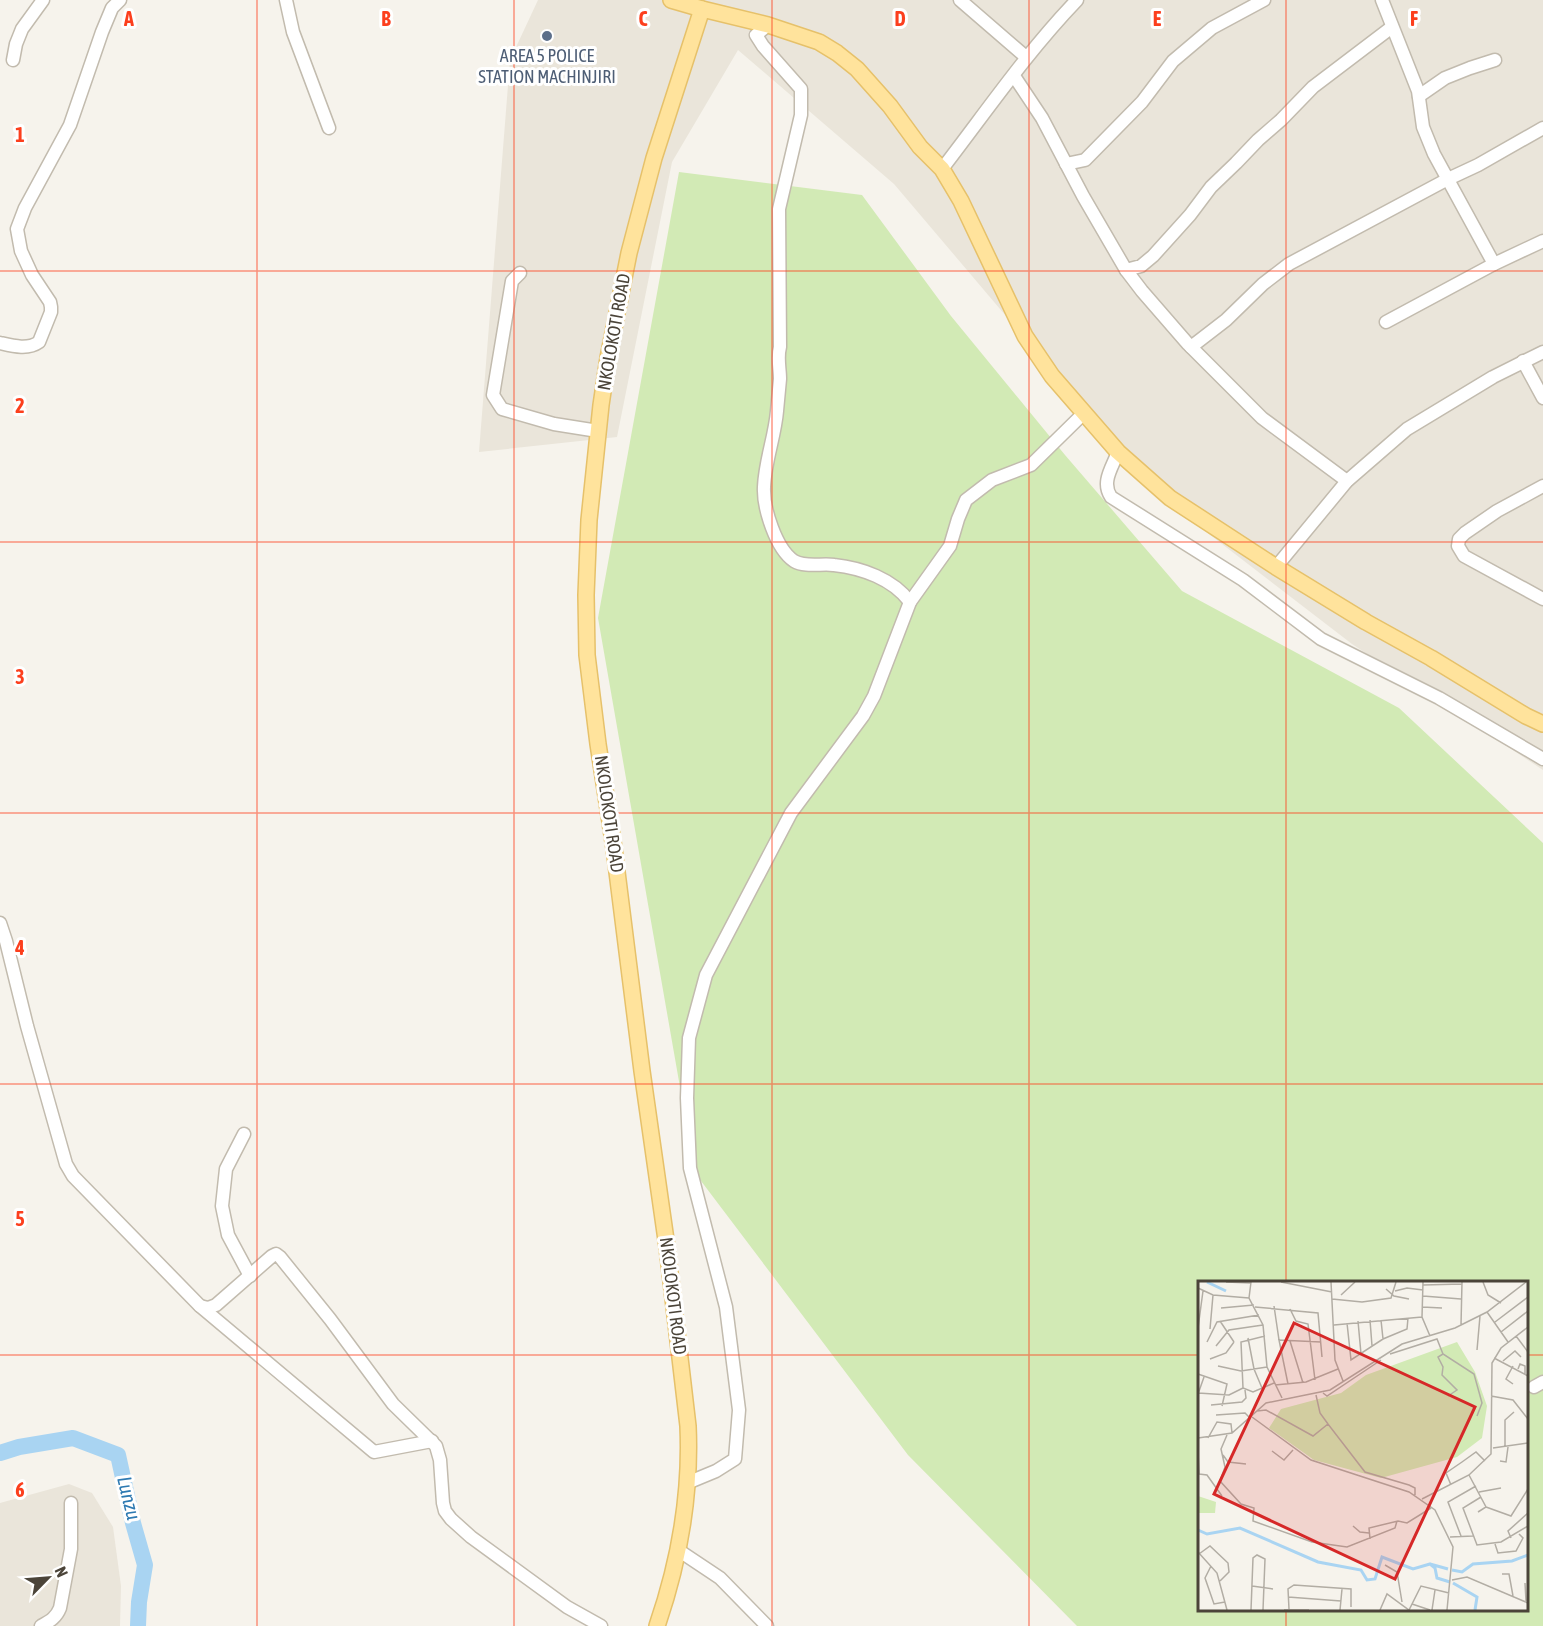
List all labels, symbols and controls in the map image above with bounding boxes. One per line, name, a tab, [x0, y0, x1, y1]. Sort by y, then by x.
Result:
text: A	[123, 7, 134, 30]
text: B	[381, 7, 391, 30]
text: C	[639, 7, 648, 30]
text: D	[894, 7, 906, 30]
text: E	[1153, 7, 1162, 30]
text: F	[1410, 7, 1418, 30]
marker: AREA 5 POLICE STATION MACHINJIRI	[540, 29, 554, 43]
place label: AREA 5 POLICE STATION MACHINJIRI	[478, 45, 616, 87]
text: 1	[15, 123, 25, 146]
street label: NKOLOKOTI ROAD	[593, 272, 634, 392]
text: 2	[15, 394, 25, 417]
text: 3	[15, 665, 25, 688]
street label: NKOLOKOTI ROAD	[591, 754, 628, 874]
text: 4	[14, 936, 25, 959]
text: 5	[15, 1207, 25, 1230]
street label: NKOLOKOTI ROAD	[656, 1236, 691, 1356]
inset map	[1198, 1281, 1528, 1611]
water label: Lunzu	[113, 1474, 146, 1522]
text: 6	[15, 1478, 25, 1501]
north arrow	[18, 1548, 78, 1608]
text: N	[51, 1564, 72, 1580]

